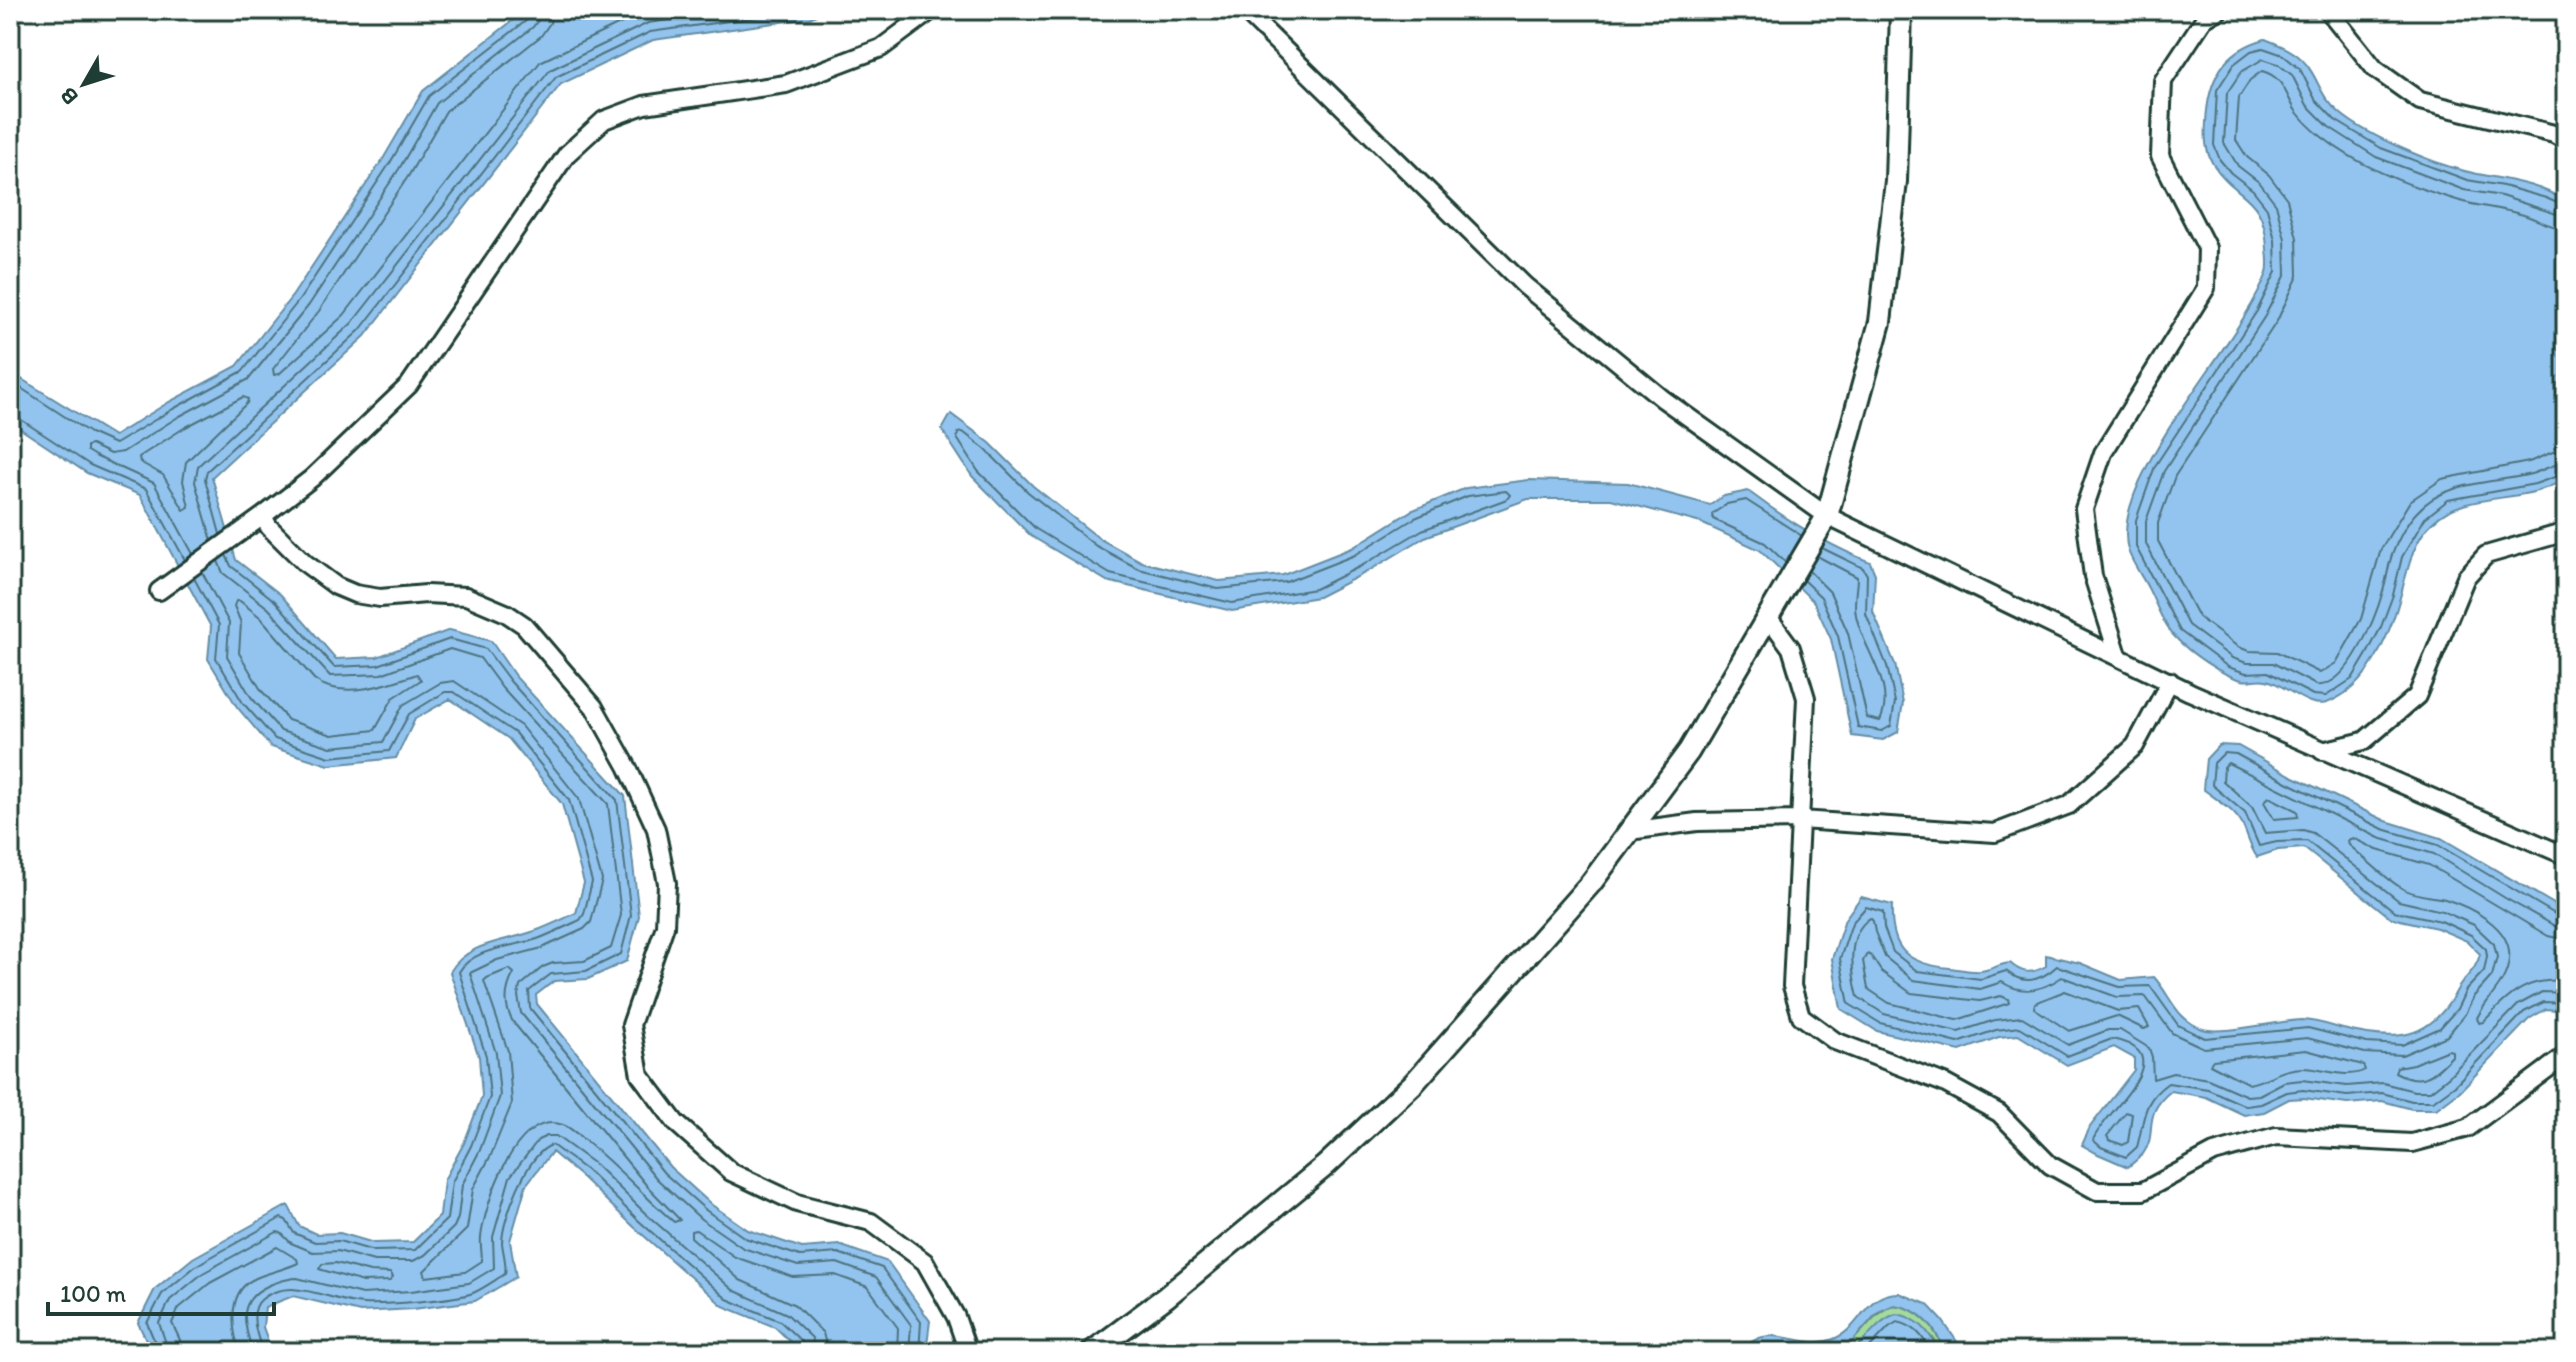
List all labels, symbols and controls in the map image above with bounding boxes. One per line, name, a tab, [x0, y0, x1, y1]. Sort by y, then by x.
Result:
north arrow	[44, 44, 124, 124]
text: B	[54, 82, 84, 110]
scale bar	[48, 1266, 274, 1316]
text: 100 m	[60, 1279, 126, 1308]

